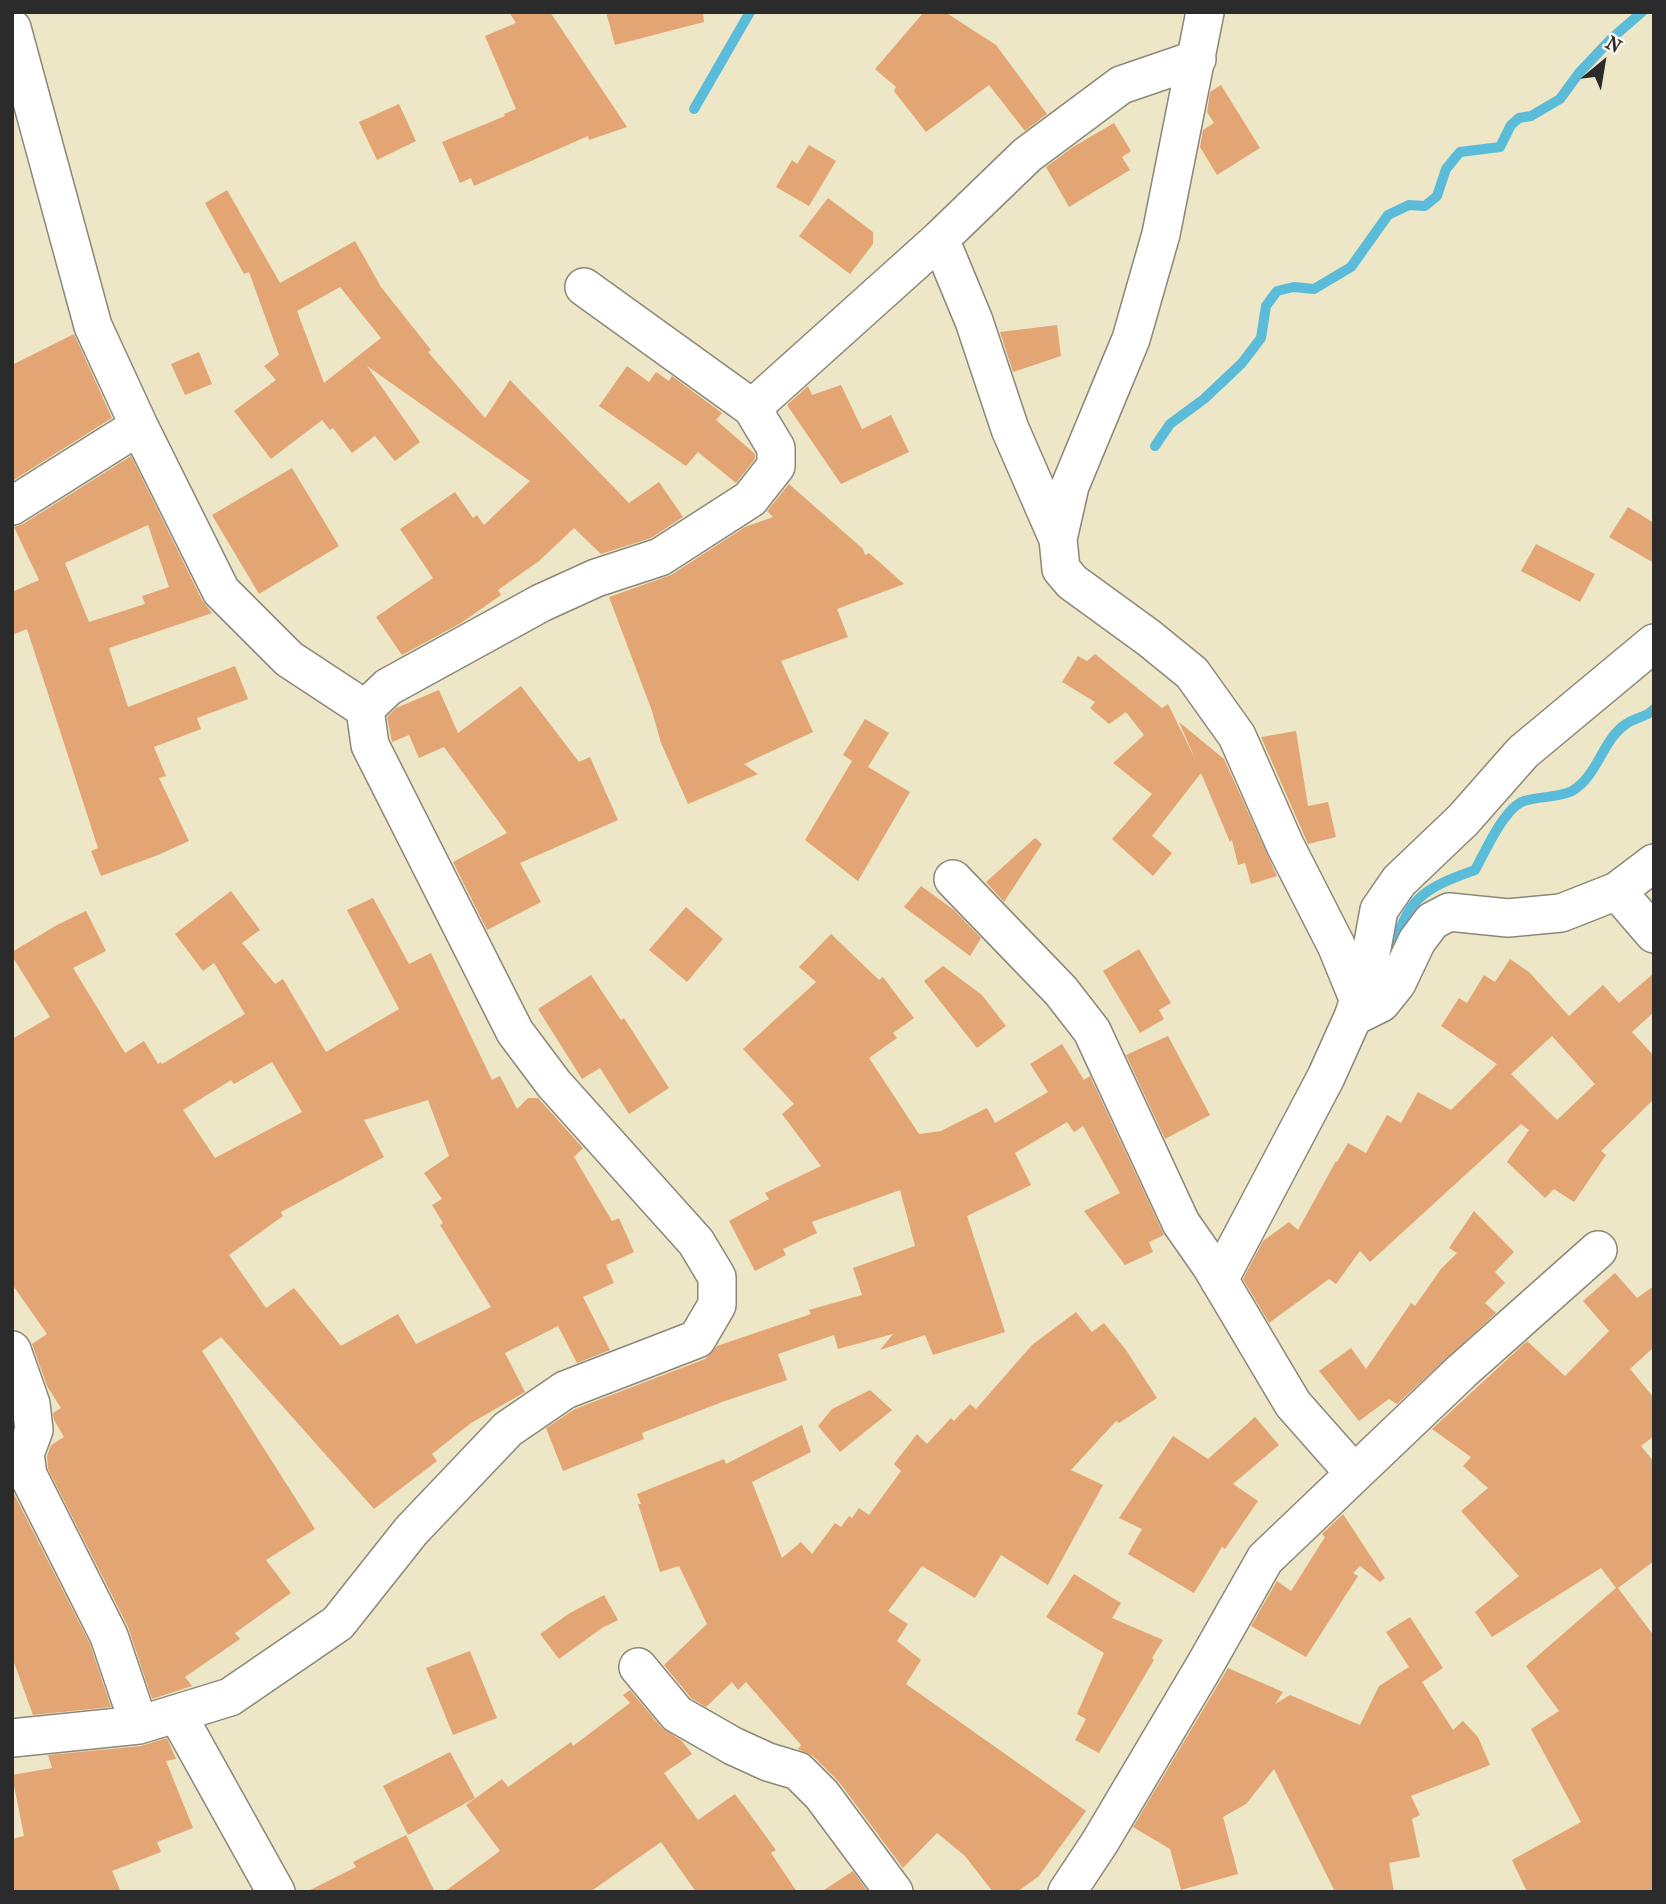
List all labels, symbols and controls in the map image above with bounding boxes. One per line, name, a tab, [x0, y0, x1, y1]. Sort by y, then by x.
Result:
north arrow	[1568, 28, 1638, 98]
text: N	[1602, 32, 1625, 58]

